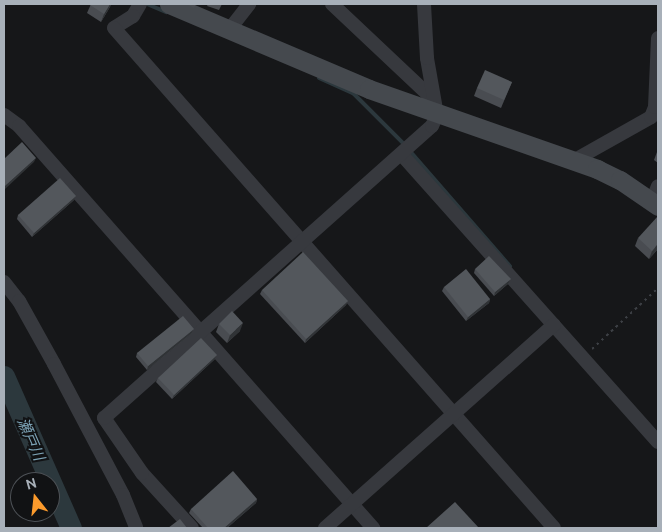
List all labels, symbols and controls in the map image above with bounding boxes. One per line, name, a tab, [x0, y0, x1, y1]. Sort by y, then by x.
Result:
water label: 瀬戸川	[14, 415, 48, 463]
north arrow	[10, 472, 60, 522]
text: N	[24, 474, 38, 493]

